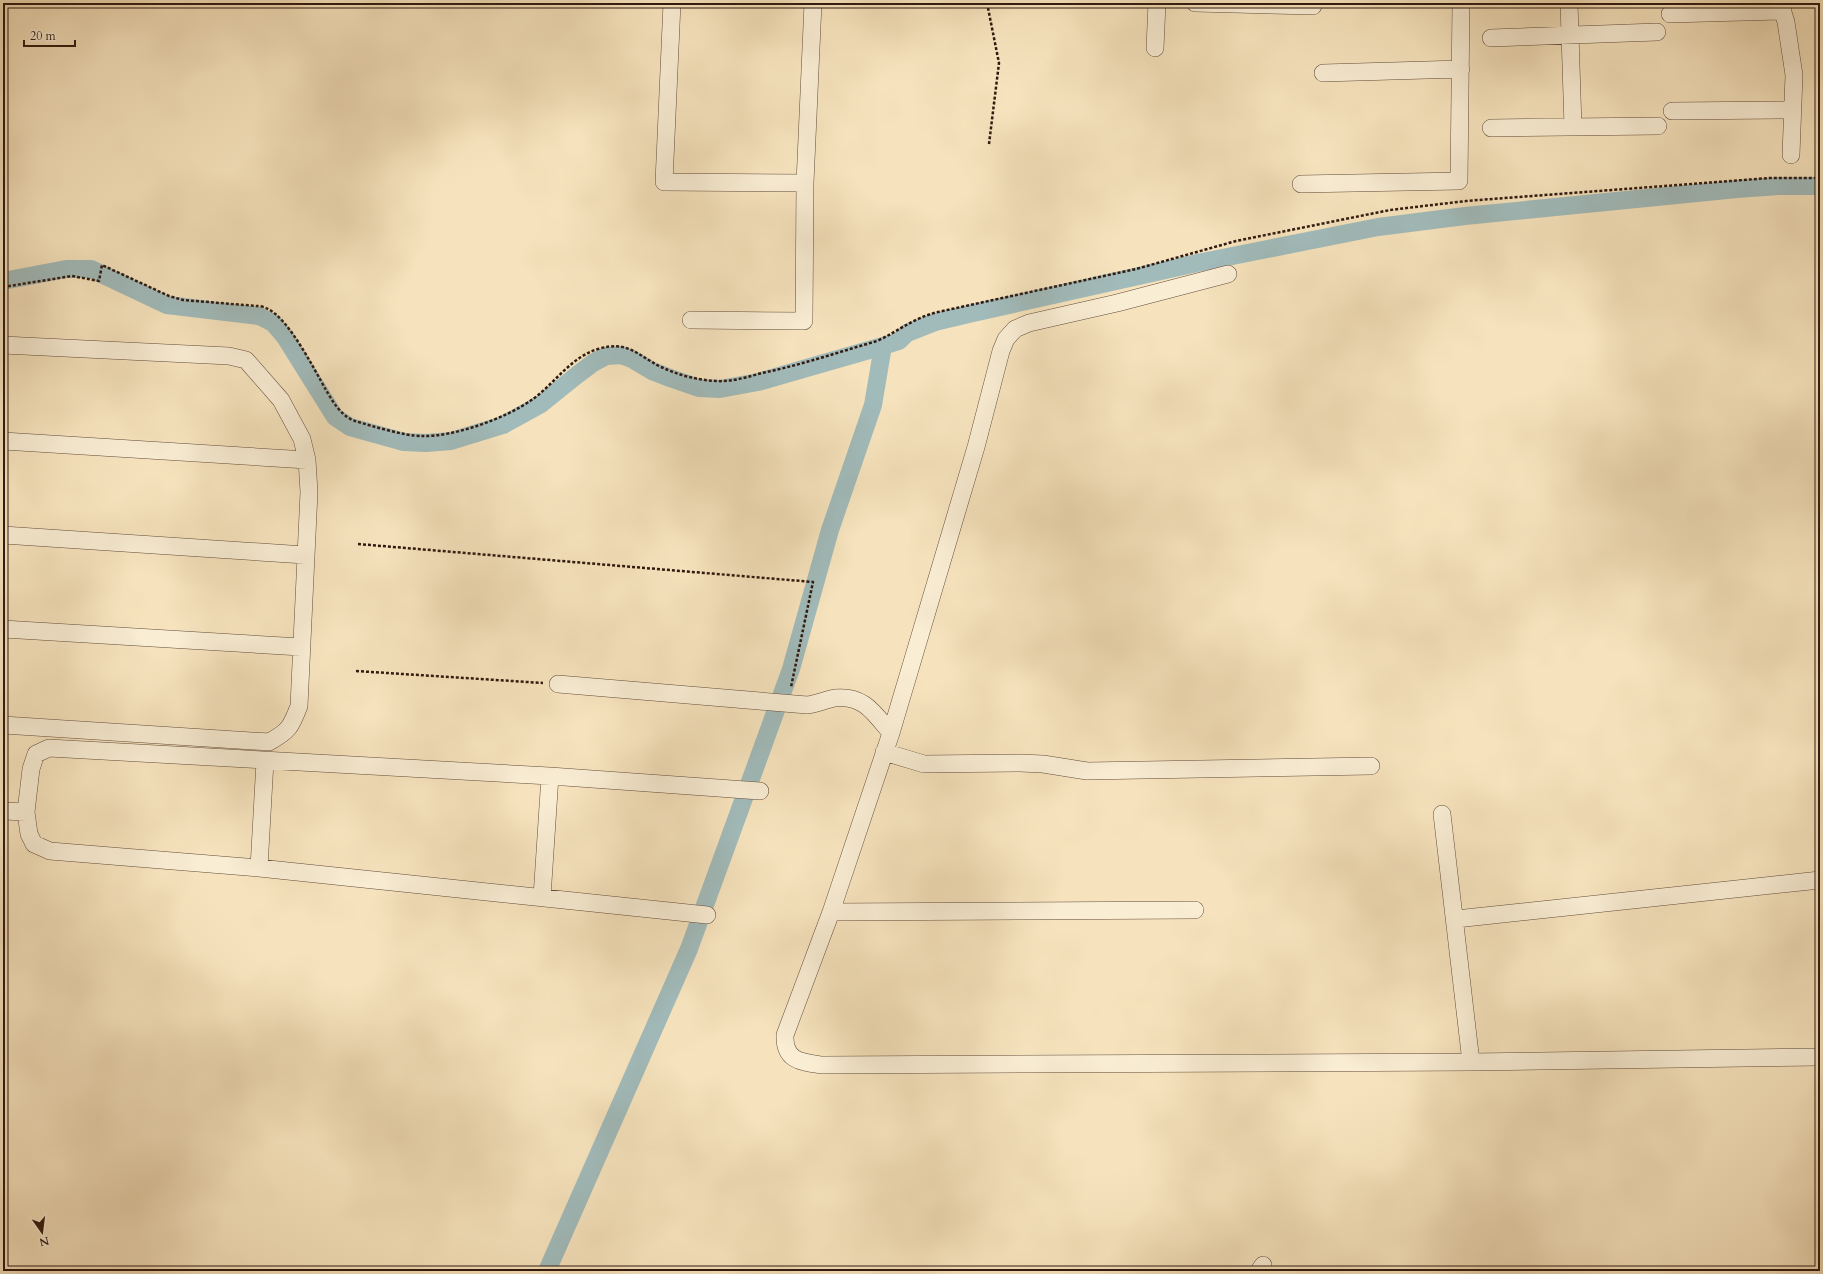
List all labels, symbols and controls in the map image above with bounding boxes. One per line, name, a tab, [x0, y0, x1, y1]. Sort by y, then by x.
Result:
scale bar	[24, 22, 75, 48]
text: 20 m	[30, 28, 57, 44]
north arrow	[22, 1212, 62, 1252]
text: N	[37, 1233, 51, 1250]

